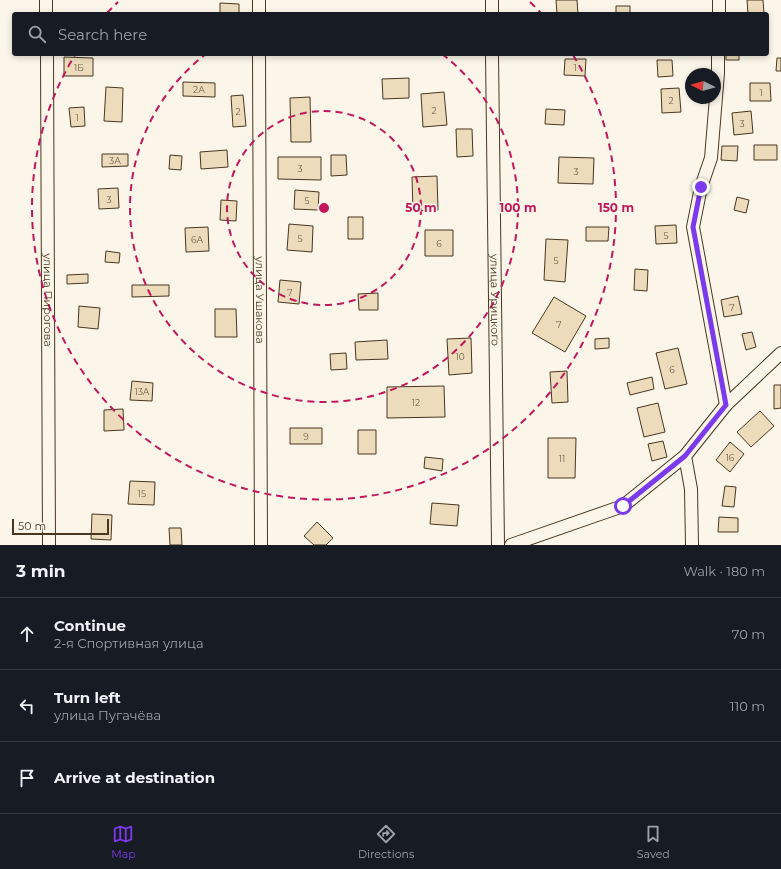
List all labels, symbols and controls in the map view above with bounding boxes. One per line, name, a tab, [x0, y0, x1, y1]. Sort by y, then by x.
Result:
search box	[12, 12, 769, 56]
icon: search	[26, 23, 48, 45]
text: Search here	[58, 25, 147, 44]
house number: 1Б	[74, 62, 84, 73]
house number: 1	[573, 62, 577, 73]
north arrow	[685, 68, 721, 104]
house number: 2А	[193, 84, 205, 95]
house number: 1	[759, 87, 763, 98]
house number: 2	[668, 95, 674, 106]
house number: 2	[431, 105, 437, 116]
house number: 2	[235, 106, 241, 117]
house number: 1	[75, 112, 79, 123]
house number: 3	[739, 118, 745, 129]
house number: 3А	[109, 155, 121, 166]
house number: 3	[297, 163, 303, 174]
house number: 3	[573, 166, 579, 177]
route end	[692, 178, 710, 196]
house number: 3	[106, 194, 112, 205]
house number: 5	[304, 195, 310, 206]
text: 50 m	[405, 200, 437, 215]
text: 100 m	[500, 200, 536, 215]
text: 150 m	[598, 200, 634, 215]
centre of rings	[317, 201, 331, 215]
house number: 5	[663, 230, 669, 241]
house number: 5	[297, 233, 303, 244]
house number: 6А	[191, 234, 203, 245]
house number: 6	[436, 238, 442, 249]
street label: улица Пирогова	[41, 252, 55, 347]
street label: улица Урицкого	[487, 253, 503, 346]
street label: улица Ушакова	[253, 255, 267, 344]
house number: 5	[553, 255, 559, 266]
house number: 7	[287, 287, 293, 298]
house number: 7	[729, 302, 735, 313]
house number: 7	[556, 319, 562, 330]
house number: 10	[455, 351, 465, 362]
house number: 6	[669, 364, 675, 375]
house number: 13А	[134, 386, 150, 397]
house number: 12	[412, 397, 420, 408]
house number: 9	[303, 431, 309, 442]
house number: 16	[726, 452, 735, 463]
house number: 11	[559, 453, 565, 464]
house number: 15	[138, 488, 146, 499]
route start	[614, 497, 632, 515]
scale bar	[12, 517, 109, 536]
text: 50 m	[18, 519, 46, 533]
text: 3 min	[16, 561, 66, 581]
text: Walk · 180 m	[683, 563, 765, 579]
text: Continue	[54, 616, 126, 635]
icon: ahead	[16, 623, 38, 645]
text: 70 m	[732, 626, 765, 642]
text: 2-я Спортивная улица	[54, 635, 203, 651]
text: Turn left	[54, 688, 121, 707]
icon: left	[16, 695, 38, 717]
text: 110 m	[730, 698, 765, 714]
text: улица Пугачёва	[54, 707, 161, 723]
icon: arrive	[16, 767, 38, 789]
text: Arrive at destination	[54, 768, 215, 787]
tab: Map	[111, 823, 136, 861]
tab: Directions	[358, 823, 414, 861]
tab: Saved	[637, 823, 670, 861]

